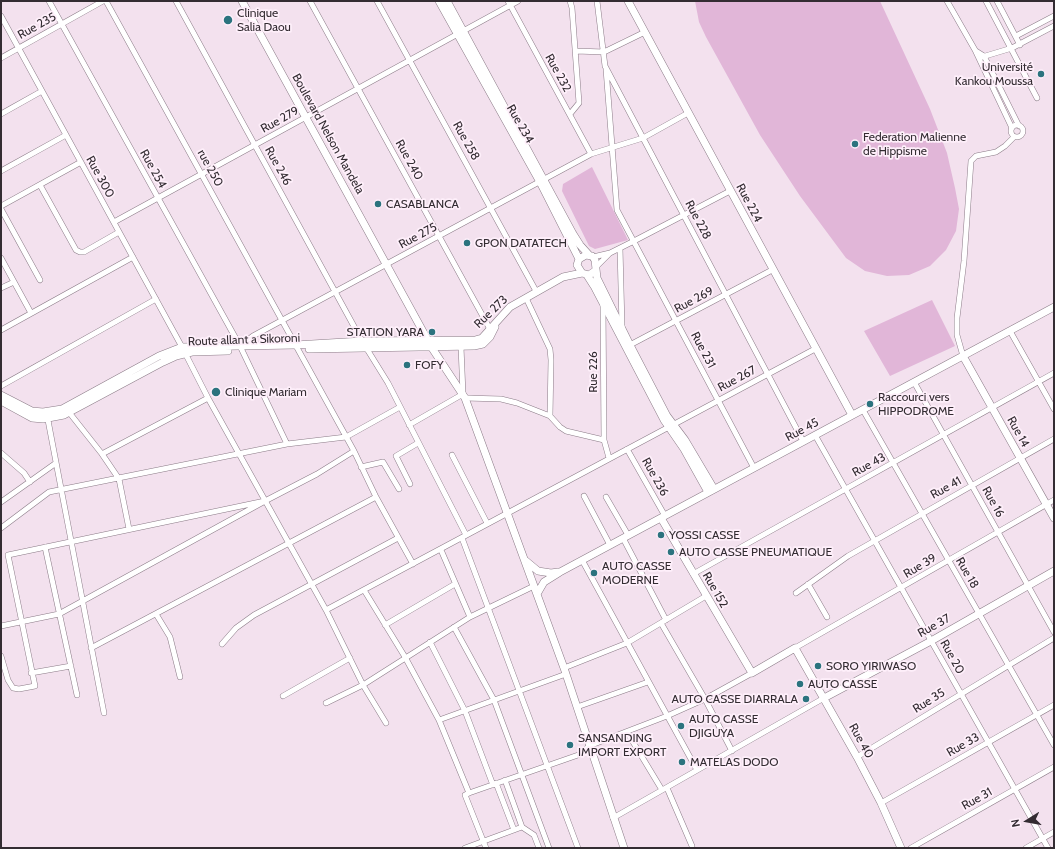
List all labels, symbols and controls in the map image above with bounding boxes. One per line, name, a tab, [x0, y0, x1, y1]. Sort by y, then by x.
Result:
place label: Clinique Salia Daou	[237, 6, 291, 34]
street label: Rue 235	[15, 10, 59, 42]
marker: Clinique Salia Daou	[222, 14, 234, 26]
street label: Rue 232	[542, 51, 574, 95]
place label: Université Kankou Moussa	[955, 60, 1033, 88]
marker: Université Kankou Moussa	[1036, 69, 1046, 79]
street label: Boulevard Nelson Mandela	[289, 71, 367, 197]
street label: Rue 234	[503, 102, 537, 146]
street label: Rue 279	[258, 104, 302, 136]
street label: Rue 258	[449, 119, 483, 163]
place label: Federation Malienne de Hippisme	[863, 130, 966, 158]
street label: Rue 240	[392, 137, 426, 183]
marker: Federation Malienne de Hippisme	[850, 139, 860, 149]
street label: Rue 246	[261, 144, 295, 188]
street label: Rue 254	[137, 147, 169, 191]
street label: rue 250	[194, 147, 226, 189]
street label: Rue 300	[83, 154, 117, 200]
street label: Rue 224	[733, 181, 765, 225]
place label: CASABLANCA	[386, 197, 459, 211]
street label: Rue 228	[682, 198, 714, 242]
marker: CASABLANCA	[373, 199, 383, 209]
street label: Rue 275	[397, 220, 439, 252]
place label: GPON DATATECH	[475, 236, 567, 250]
marker: GPON DATATECH	[462, 238, 472, 248]
street label: Rue 269	[672, 284, 716, 316]
street label: Rue 273	[471, 293, 511, 331]
place label: STATION YARA	[347, 325, 424, 339]
marker: STATION YARA	[427, 327, 437, 337]
street label: Rue 231	[688, 329, 718, 371]
street label: Route allant a Sikoroni	[188, 331, 300, 349]
street label: Rue 226	[586, 351, 600, 393]
place label: FOFY	[415, 358, 443, 372]
marker: FOFY	[402, 360, 412, 370]
street label: Rue 267	[715, 363, 759, 395]
place label: Clinique Mariam	[225, 385, 307, 399]
marker: Clinique Mariam	[210, 386, 222, 398]
place label: Raccourci vers HIPPODROME	[878, 390, 954, 418]
marker: Raccourci vers HIPPODROME	[865, 399, 875, 409]
street label: Rue 14	[1004, 414, 1032, 450]
street label: Rue 45	[783, 415, 821, 445]
street label: Rue 43	[850, 450, 888, 480]
street label: Rue 236	[639, 455, 671, 499]
street label: Rue 41	[928, 474, 964, 502]
street label: Rue 16	[979, 484, 1007, 520]
place label: YOSSI CASSE	[669, 528, 740, 542]
marker: YOSSI CASSE	[656, 530, 666, 540]
place label: AUTO CASSE PNEUMATIQUE	[679, 545, 832, 559]
marker: AUTO CASSE PNEUMATIQUE	[666, 547, 676, 557]
street label: Rue 39	[901, 551, 939, 581]
street label: Rue 18	[952, 555, 982, 591]
place label: AUTO CASSE MODERNE	[602, 559, 671, 587]
marker: AUTO CASSE MODERNE	[589, 568, 599, 578]
street label: Rue 152	[699, 570, 731, 610]
street label: Rue 37	[915, 611, 953, 641]
street label: Rue 20	[937, 637, 967, 677]
place label: SORO YIRIWASO	[826, 659, 916, 673]
marker: SORO YIRIWASO	[813, 661, 823, 671]
place label: AUTO CASSE	[808, 677, 877, 691]
marker: AUTO CASSE	[795, 679, 805, 689]
street label: Rue 35	[910, 686, 948, 716]
place label: AUTO CASSE DIARRALA	[671, 692, 798, 706]
marker: AUTO CASSE DIARRALA	[801, 694, 811, 704]
place label: AUTO CASSE DJIGUYA	[689, 712, 758, 740]
marker: AUTO CASSE DJIGUYA	[676, 721, 686, 731]
street label: Rue 40	[846, 721, 876, 761]
street label: Rue 33	[944, 730, 982, 760]
place label: SANSANDING IMPORT EXPORT	[578, 731, 666, 759]
marker: SANSANDING IMPORT EXPORT	[565, 740, 575, 750]
place label: MATELAS DODO	[690, 755, 779, 769]
marker: MATELAS DODO	[677, 757, 687, 767]
street label: Rue 31	[959, 785, 995, 813]
north arrow	[1007, 801, 1047, 841]
text: N	[1008, 818, 1023, 828]

